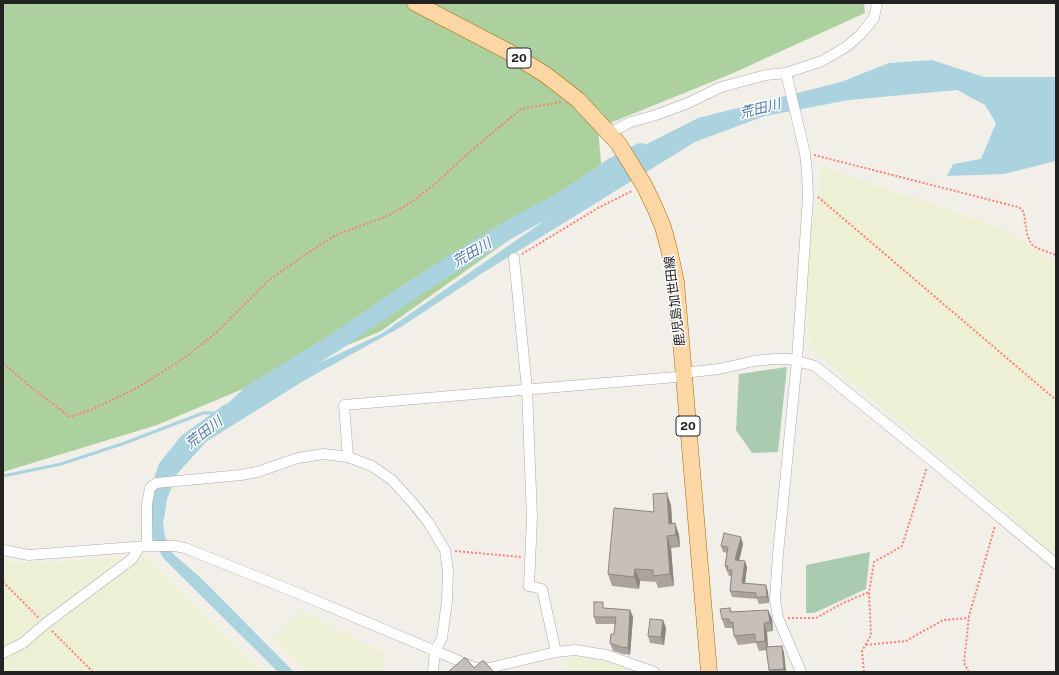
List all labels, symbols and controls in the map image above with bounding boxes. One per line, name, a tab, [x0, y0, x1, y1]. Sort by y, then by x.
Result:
road number: 20	[507, 48, 531, 68]
water label: 荒田川	[738, 96, 782, 122]
water label: 荒田川	[450, 235, 494, 271]
street label: 鹿児島加世田線	[662, 255, 688, 347]
water label: 荒田川	[182, 413, 226, 453]
road number: 20	[676, 416, 700, 436]

